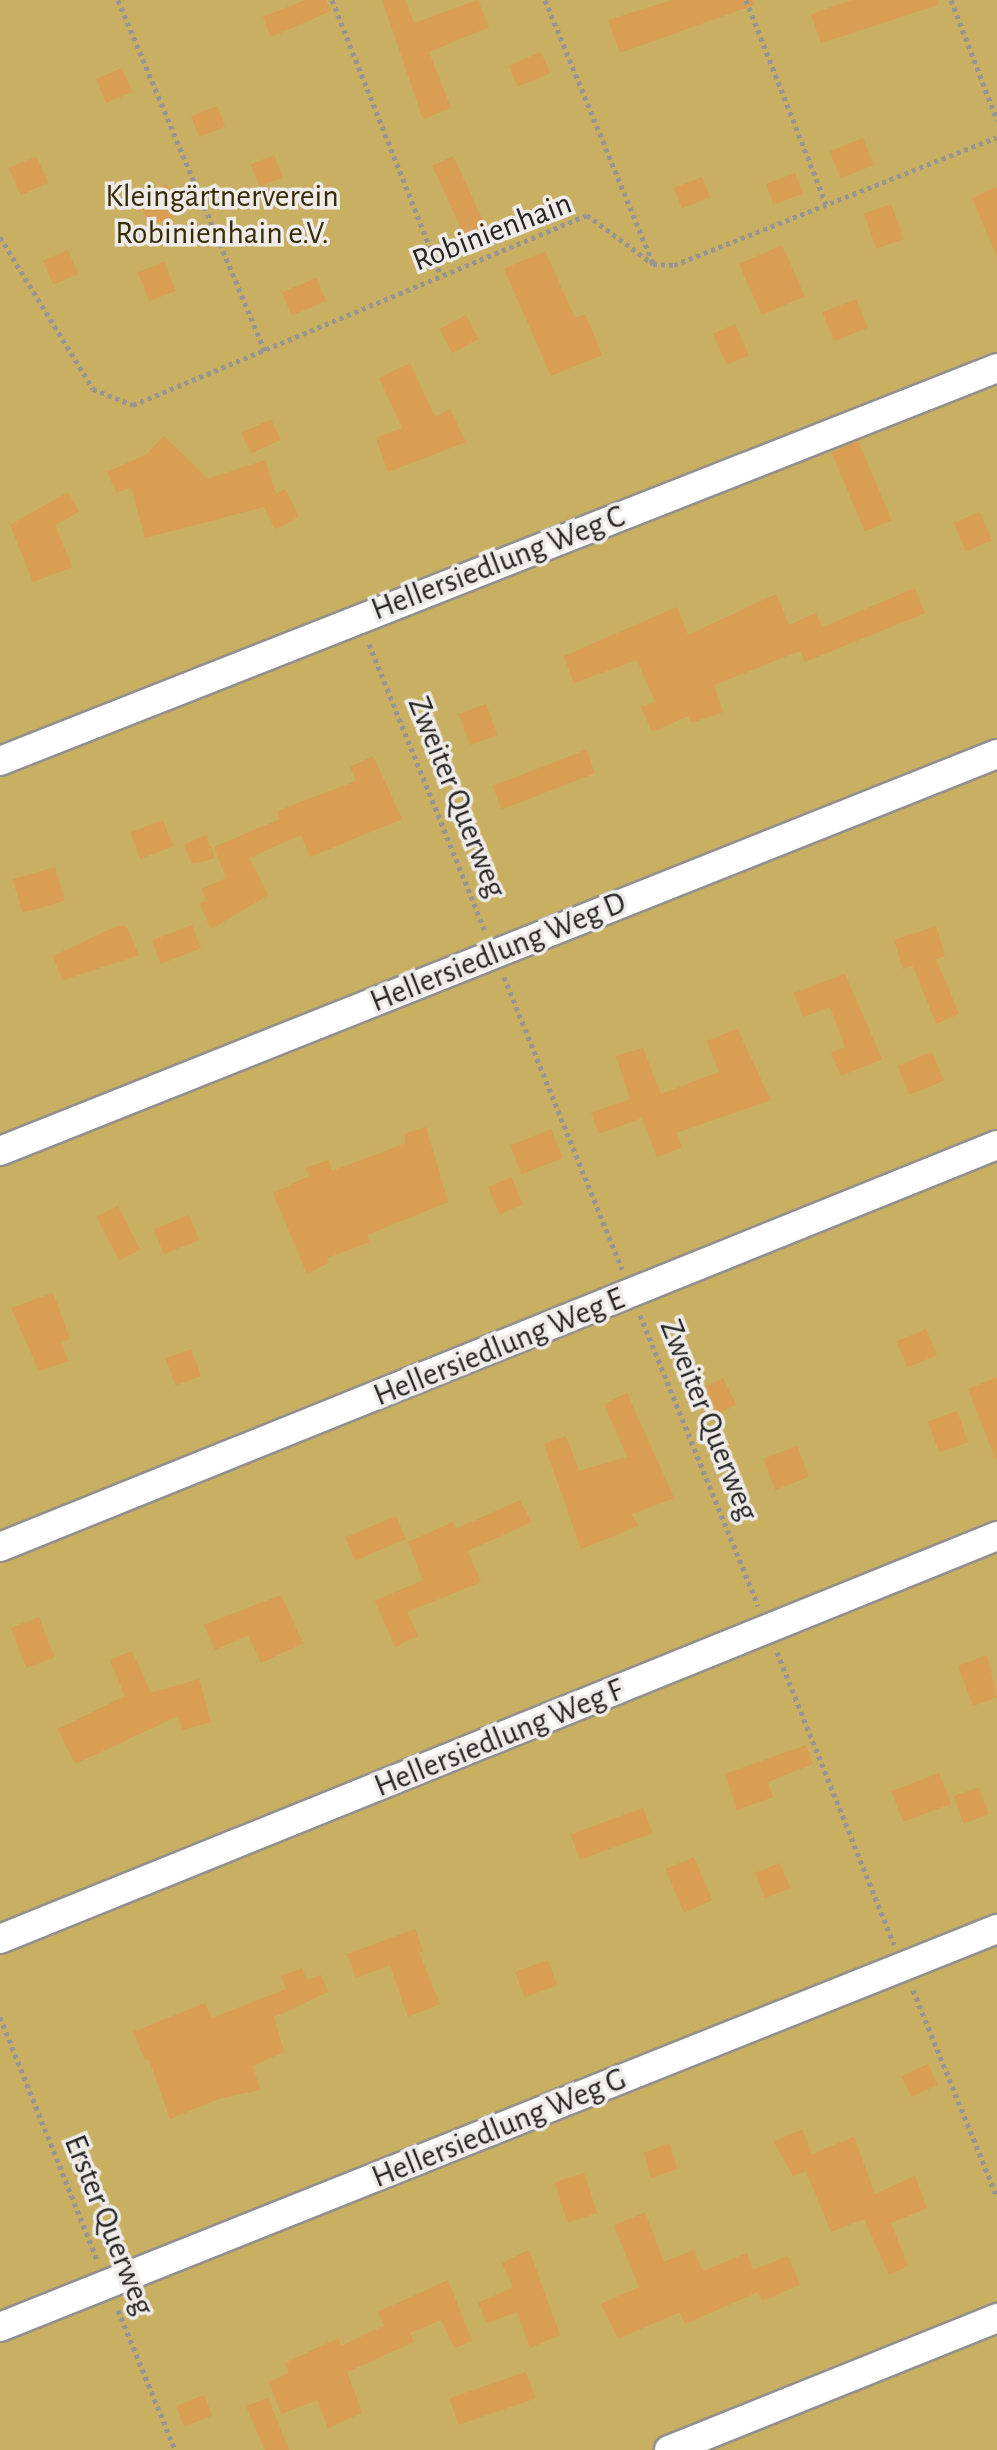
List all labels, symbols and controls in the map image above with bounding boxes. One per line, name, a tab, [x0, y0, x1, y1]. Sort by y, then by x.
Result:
park label: Kleingärtnerverein Robinienhain e.V.	[105, 178, 339, 253]
street label: Robinienhain	[407, 184, 577, 280]
street label: Hellersiedlung Weg C	[366, 497, 630, 629]
street label: Zweiter Querweg	[399, 691, 515, 903]
street label: Hellersiedlung Weg D	[365, 883, 631, 1021]
street label: Hellersiedlung Weg E	[368, 1279, 630, 1415]
street label: Zweiter Querweg	[651, 1314, 767, 1526]
street label: Hellersiedlung Weg F	[369, 1670, 629, 1806]
street label: Hellersiedlung Weg G	[366, 2059, 632, 2197]
street label: Erster Querweg	[55, 2129, 163, 2321]

